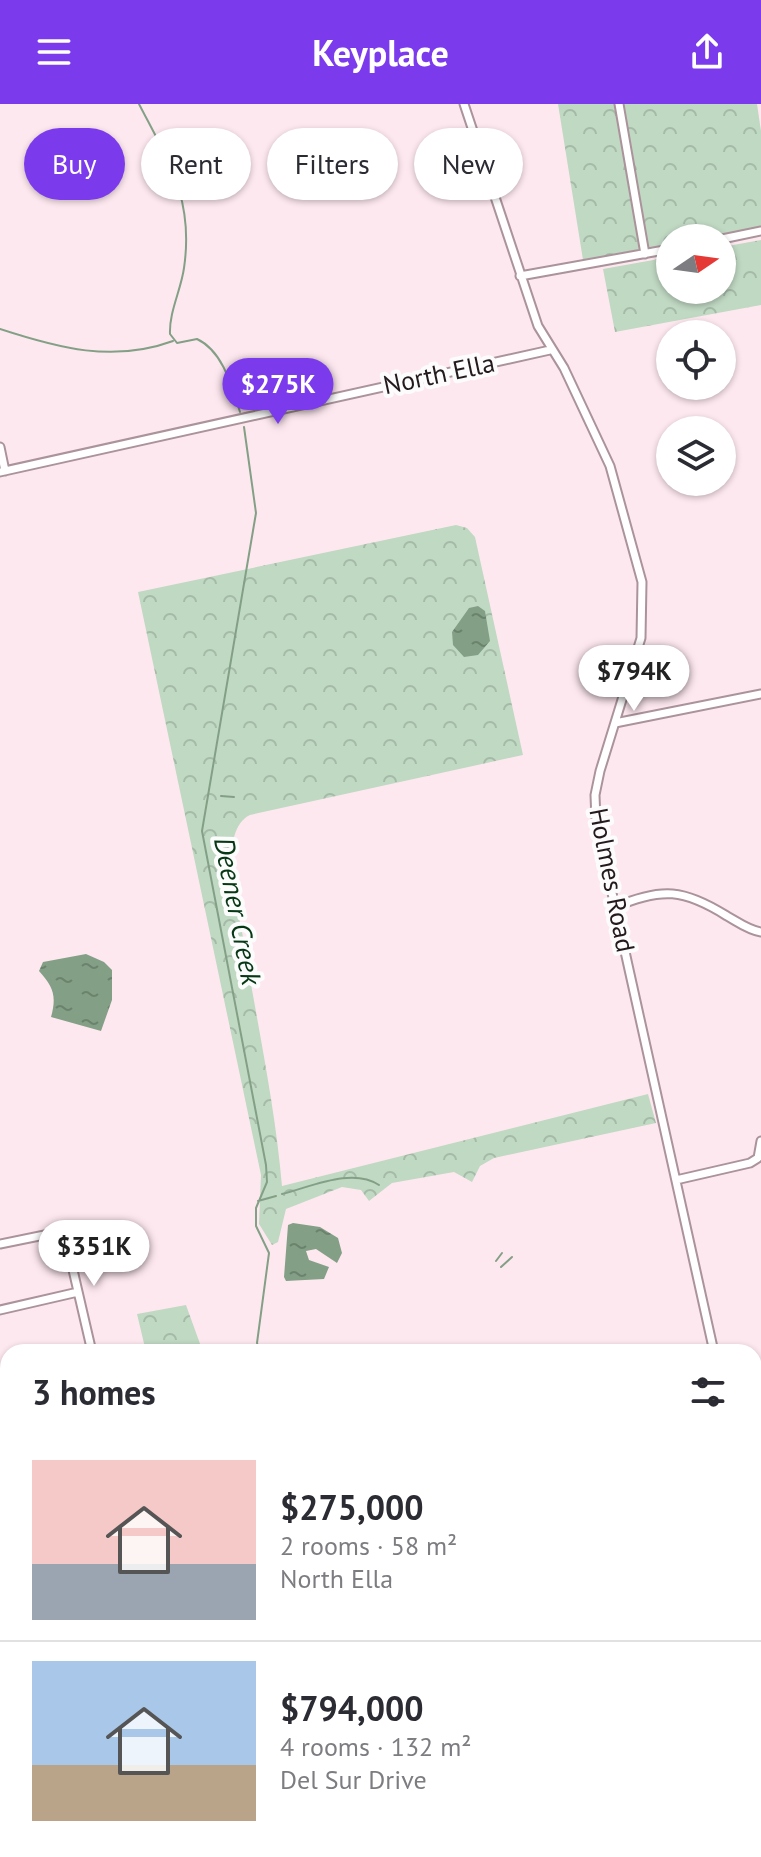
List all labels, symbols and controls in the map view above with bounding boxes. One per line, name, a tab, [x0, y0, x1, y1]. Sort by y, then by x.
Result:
text: Keyplace	[312, 29, 449, 76]
icon: menu	[32, 30, 76, 74]
icon: share	[685, 30, 729, 74]
chip: Buy	[24, 128, 125, 200]
chip: Rent	[141, 128, 251, 200]
chip: Filters	[267, 128, 398, 200]
chip: New	[414, 128, 523, 200]
north arrow	[656, 224, 736, 304]
map controls	[656, 224, 736, 496]
button: locate	[656, 320, 736, 400]
street label: North Ella	[380, 346, 498, 401]
pin: $275K	[222, 358, 334, 426]
text: $275K	[240, 367, 316, 400]
button: layers	[656, 416, 736, 496]
pin: $794K	[578, 645, 690, 713]
text: $794K	[596, 654, 672, 687]
street label: Holmes Road	[582, 805, 643, 955]
water label: Deener Creek	[206, 834, 271, 989]
pin: $351K	[38, 1220, 150, 1288]
text: $351K	[56, 1229, 132, 1262]
text: 3 homes	[32, 1370, 156, 1414]
icon: filters	[686, 1370, 730, 1414]
text: $275,000	[280, 1485, 424, 1529]
icon: home	[96, 1492, 192, 1588]
text: 2 rooms · 58 m²	[280, 1529, 457, 1562]
text: North Ella	[280, 1562, 393, 1595]
text: $794,000	[280, 1686, 424, 1730]
icon: home	[96, 1693, 192, 1789]
text: 4 rooms · 132 m²	[280, 1730, 472, 1763]
text: Del Sur Drive	[280, 1763, 427, 1796]

